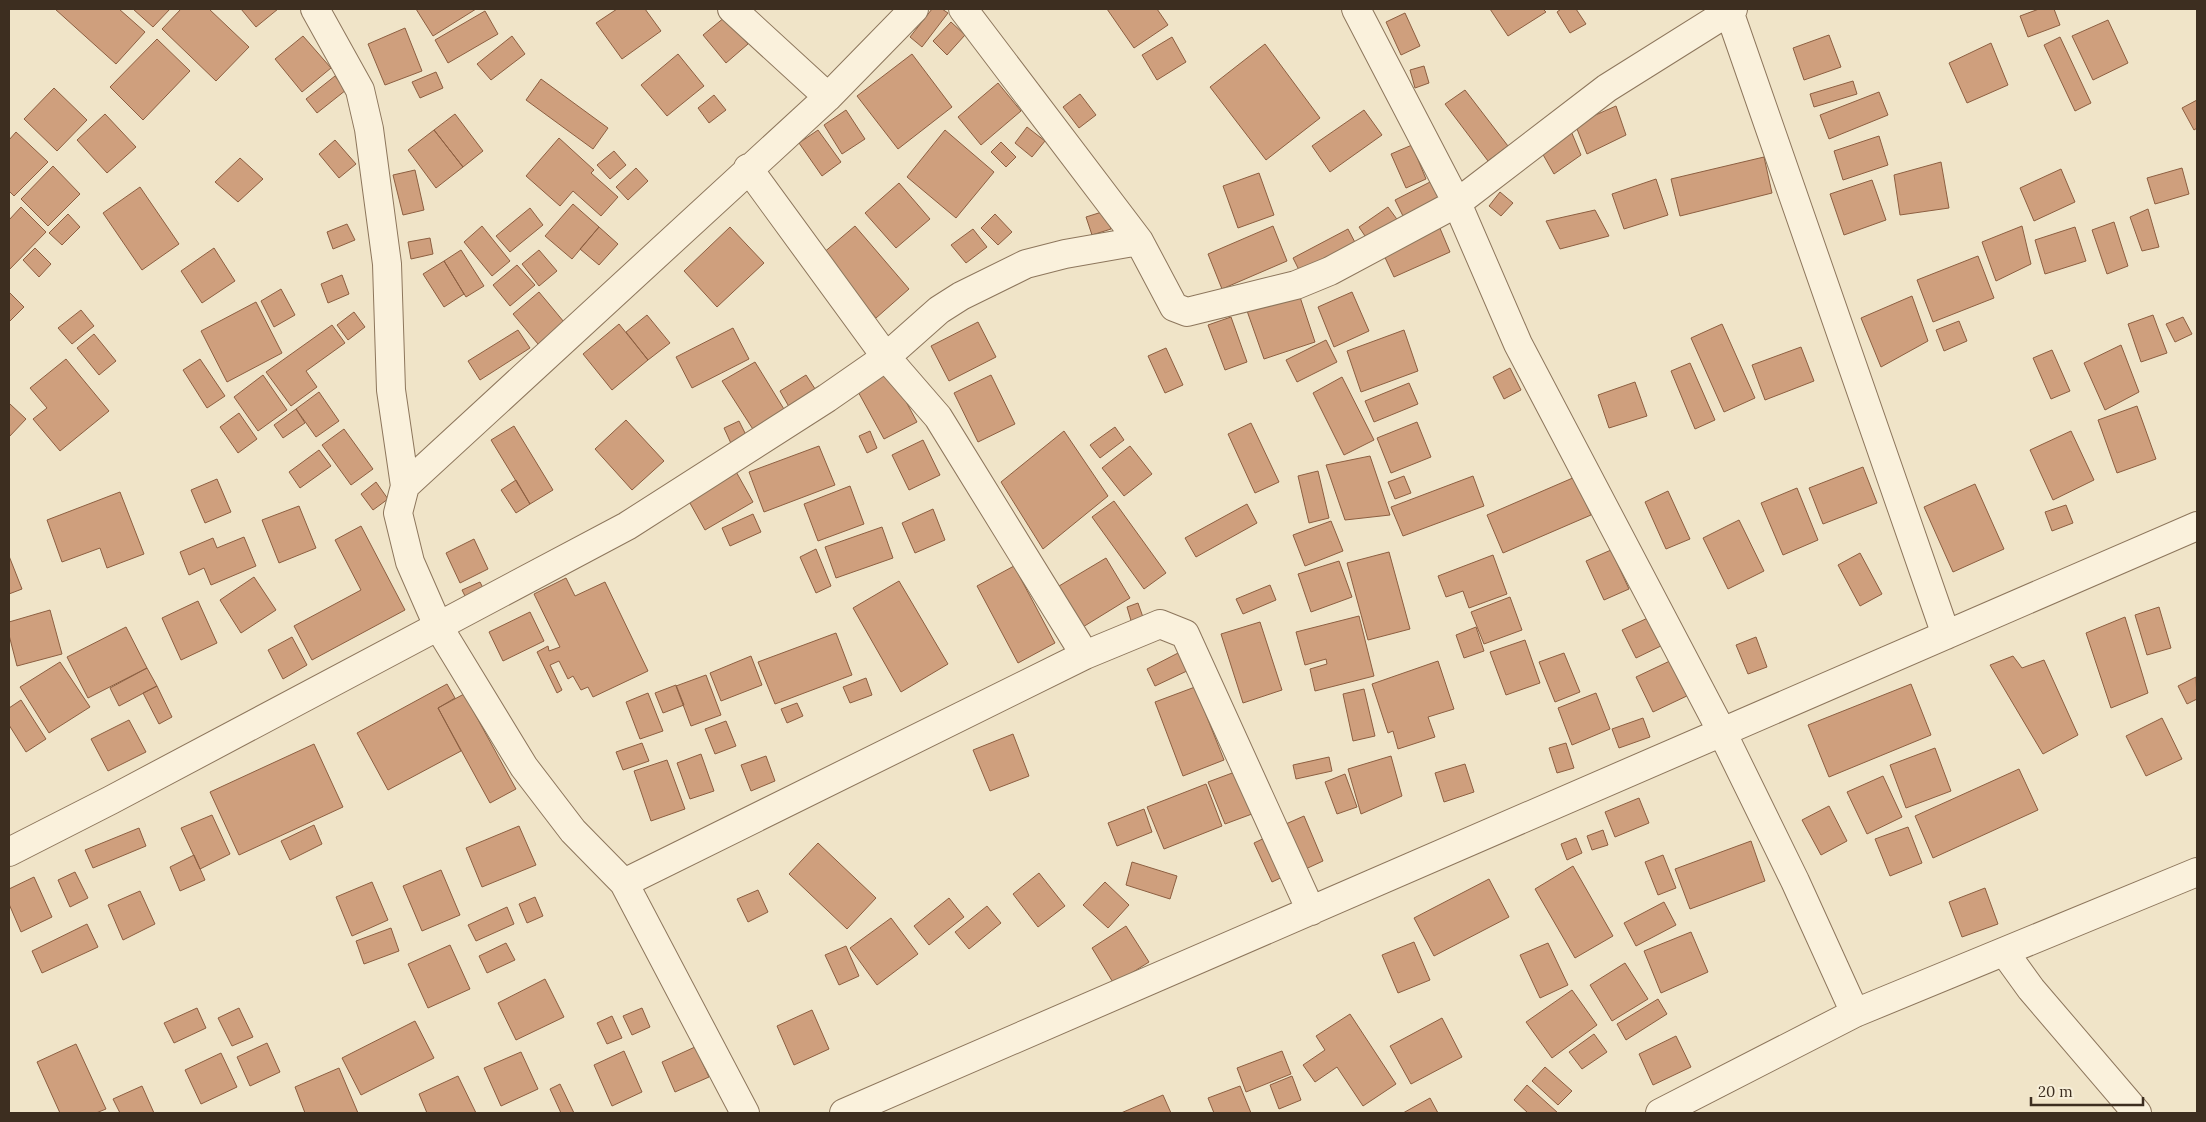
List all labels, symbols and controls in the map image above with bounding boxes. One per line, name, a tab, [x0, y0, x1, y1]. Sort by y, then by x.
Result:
scale bar	[2031, 1074, 2144, 1106]
text: 20 m	[2038, 1082, 2073, 1101]

